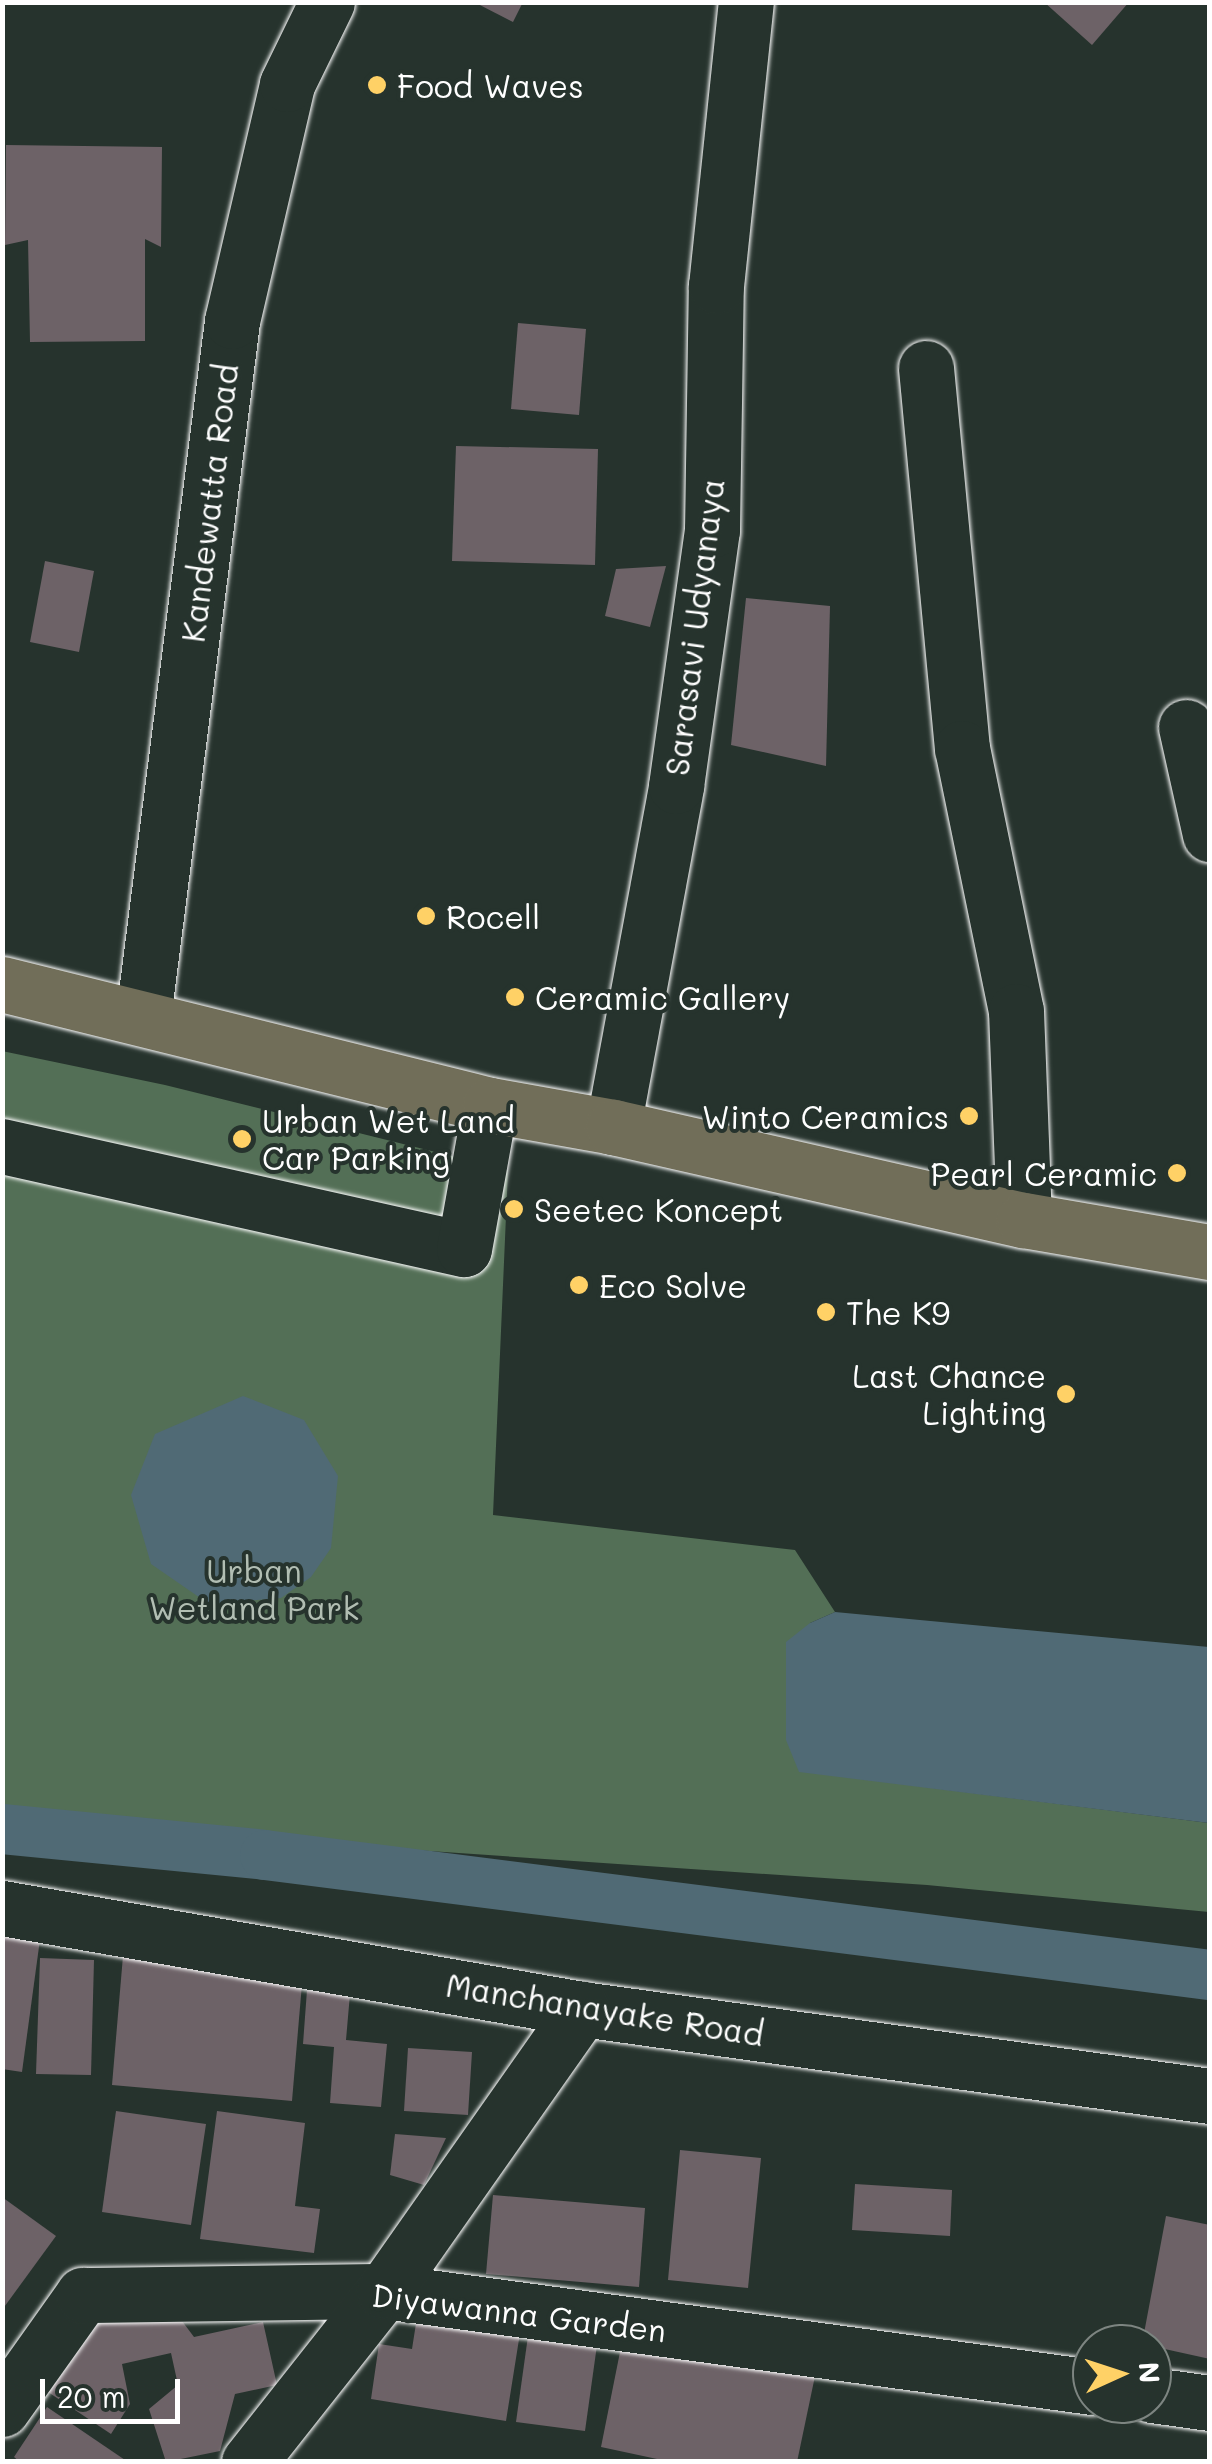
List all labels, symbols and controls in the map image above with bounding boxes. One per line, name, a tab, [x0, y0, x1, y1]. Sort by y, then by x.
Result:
place label: Food Waves	[397, 66, 584, 104]
marker: Food Waves	[366, 74, 388, 96]
street label: Kandewatta Road	[173, 362, 245, 644]
street label: Sarasavi Udyanaya	[657, 476, 731, 778]
place label: Rocell	[446, 897, 540, 935]
marker: Rocell	[415, 905, 437, 927]
place label: Ceramic Gallery	[535, 978, 790, 1016]
marker: Ceramic Gallery	[504, 986, 526, 1008]
place label: Winto Ceramics	[702, 1097, 949, 1135]
place label: Urban Wet Land Car Parking	[262, 1102, 515, 1177]
marker: Winto Ceramics	[958, 1105, 980, 1127]
marker: Urban Wet Land Car Parking	[231, 1128, 253, 1150]
place label: Pearl Ceramic	[931, 1154, 1157, 1192]
marker: Pearl Ceramic	[1166, 1162, 1188, 1184]
place label: Seetec Koncept	[534, 1190, 783, 1228]
marker: Seetec Koncept	[503, 1198, 525, 1220]
place label: Eco Solve	[599, 1266, 747, 1304]
marker: Eco Solve	[568, 1274, 590, 1296]
place label: The K9	[846, 1293, 950, 1331]
marker: The K9	[815, 1301, 837, 1323]
place label: Last Chance Lighting	[852, 1357, 1046, 1432]
marker: Last Chance Lighting	[1055, 1383, 1077, 1405]
park label: Urban Wetland Park	[149, 1552, 359, 1627]
street label: Manchanayake Road	[443, 1965, 767, 2053]
street label: Diyawanna Garden	[370, 2275, 668, 2349]
north arrow	[1072, 2324, 1172, 2424]
scale bar	[45, 2359, 185, 2421]
text: N	[1131, 2361, 1168, 2384]
text: 20 m	[57, 2376, 126, 2416]

